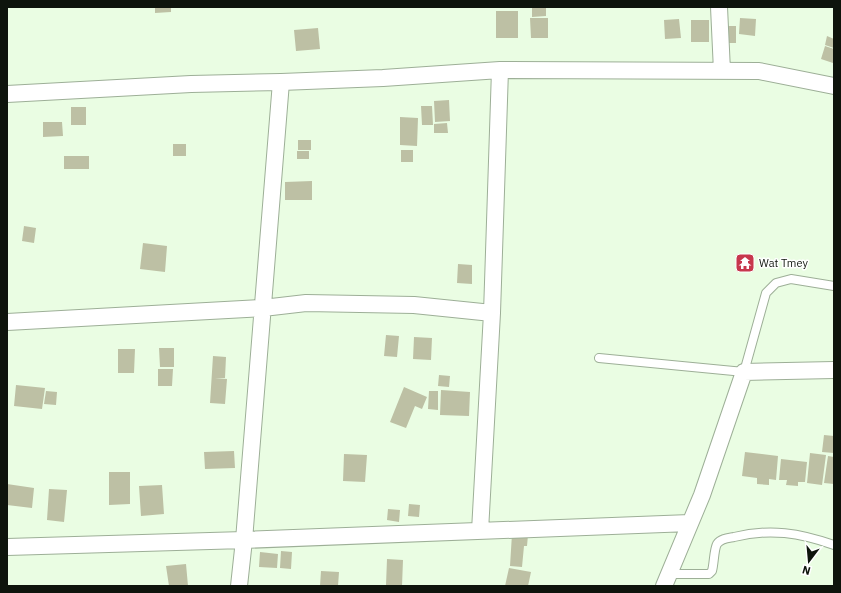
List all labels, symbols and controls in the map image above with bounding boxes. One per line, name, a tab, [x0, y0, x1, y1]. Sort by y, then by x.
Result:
temple icon: Wat Tmey	[734, 252, 756, 274]
place label: Wat Tmey	[759, 256, 808, 270]
north arrow	[789, 541, 829, 581]
text: N	[800, 563, 812, 578]

